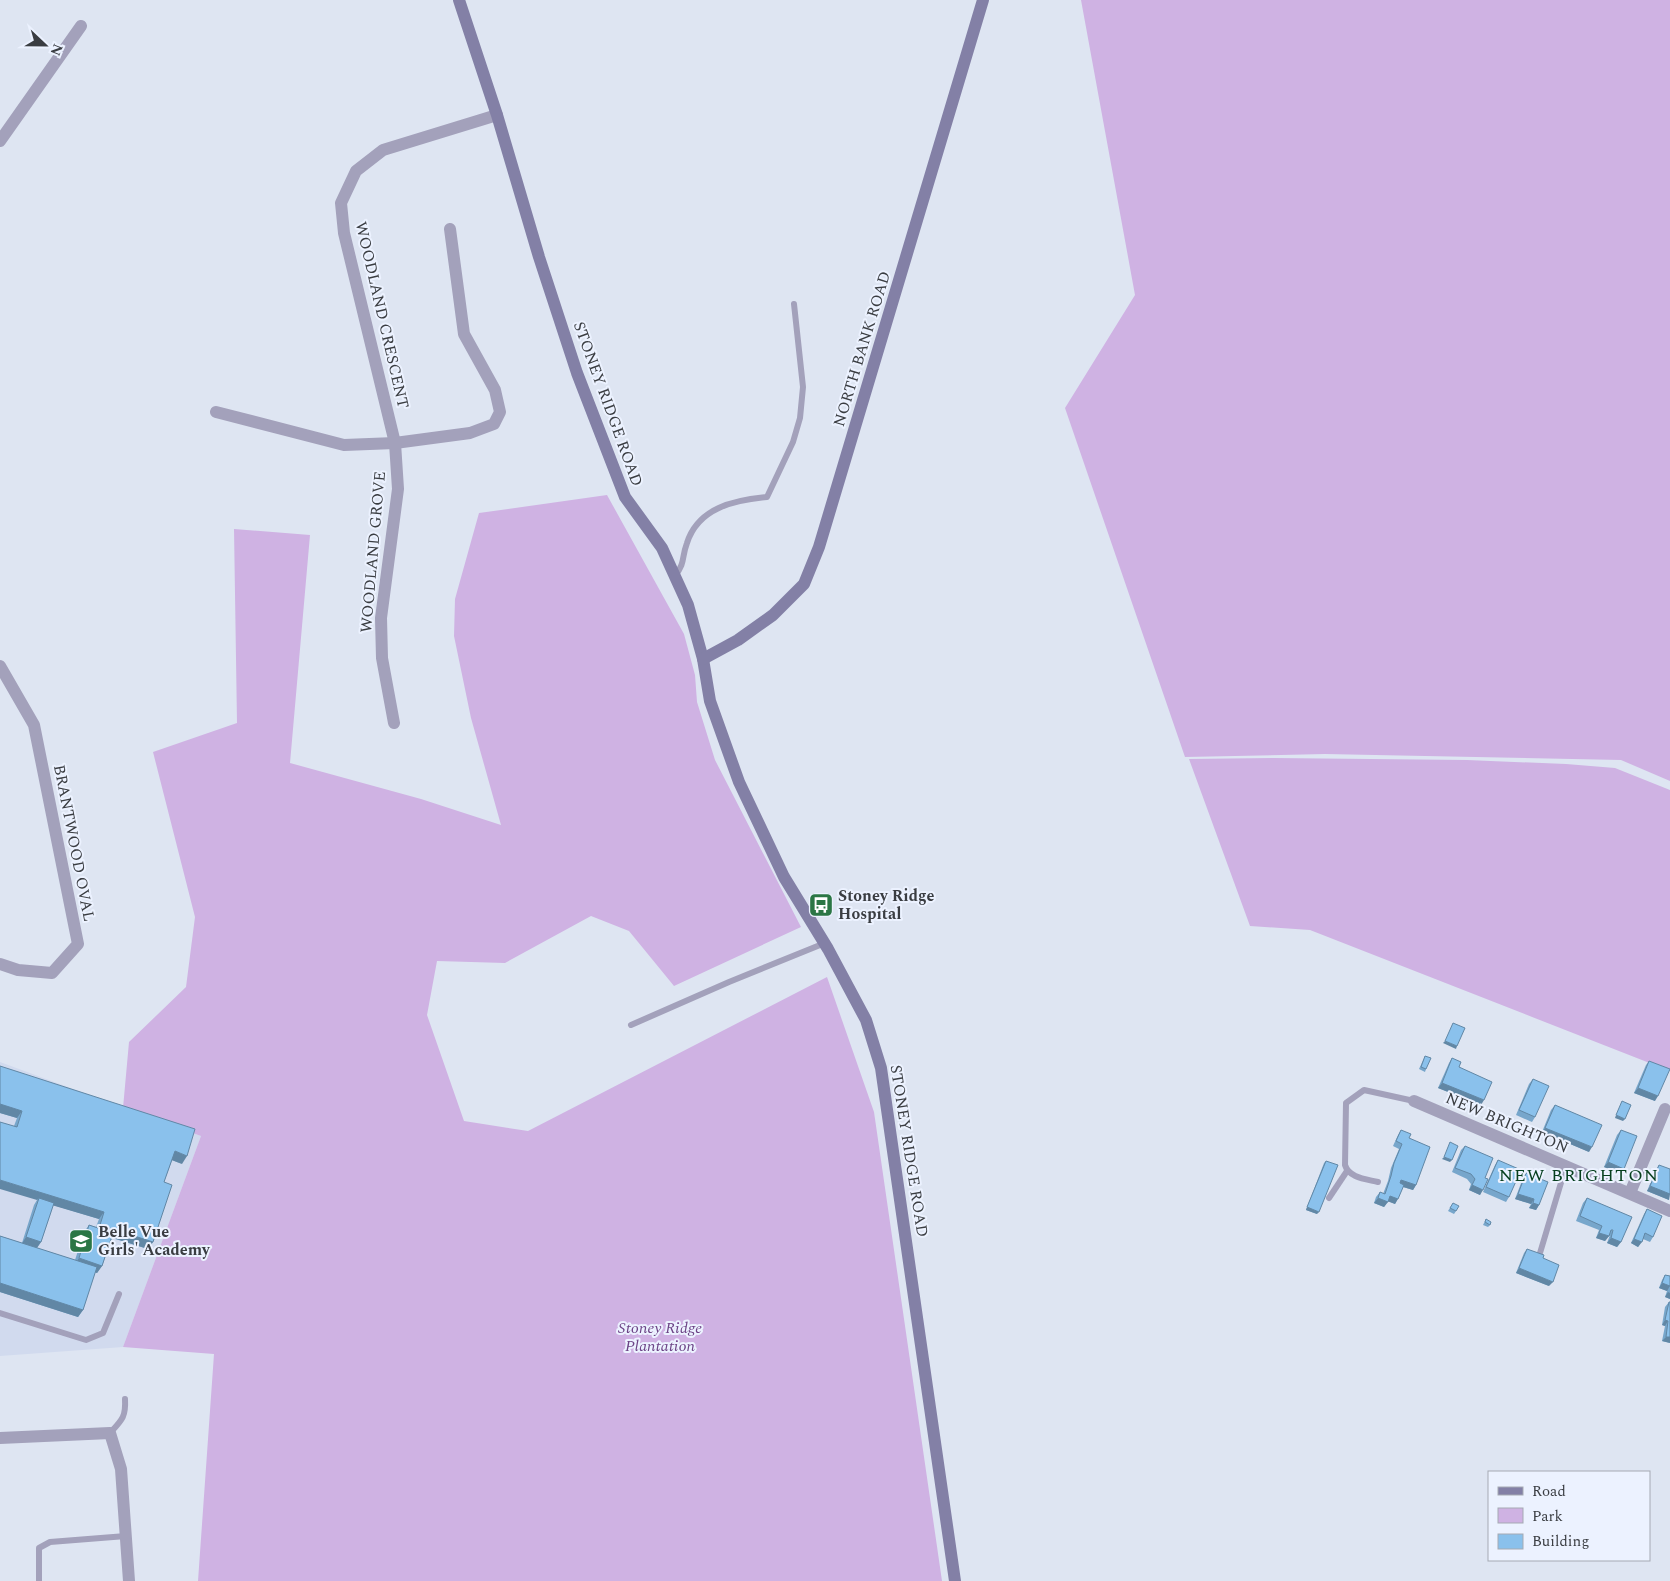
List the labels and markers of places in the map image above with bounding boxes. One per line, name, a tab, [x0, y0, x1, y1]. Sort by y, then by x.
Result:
place label: Stoney Ridge Hospital	[838, 884, 935, 926]
bus stop icon: Stoney Ridge Hospital	[808, 892, 834, 918]
place label: Belle Vue Girls' Academy	[98, 1220, 211, 1262]
school or university icon: Belle Vue Girls' Academy	[68, 1228, 94, 1254]

